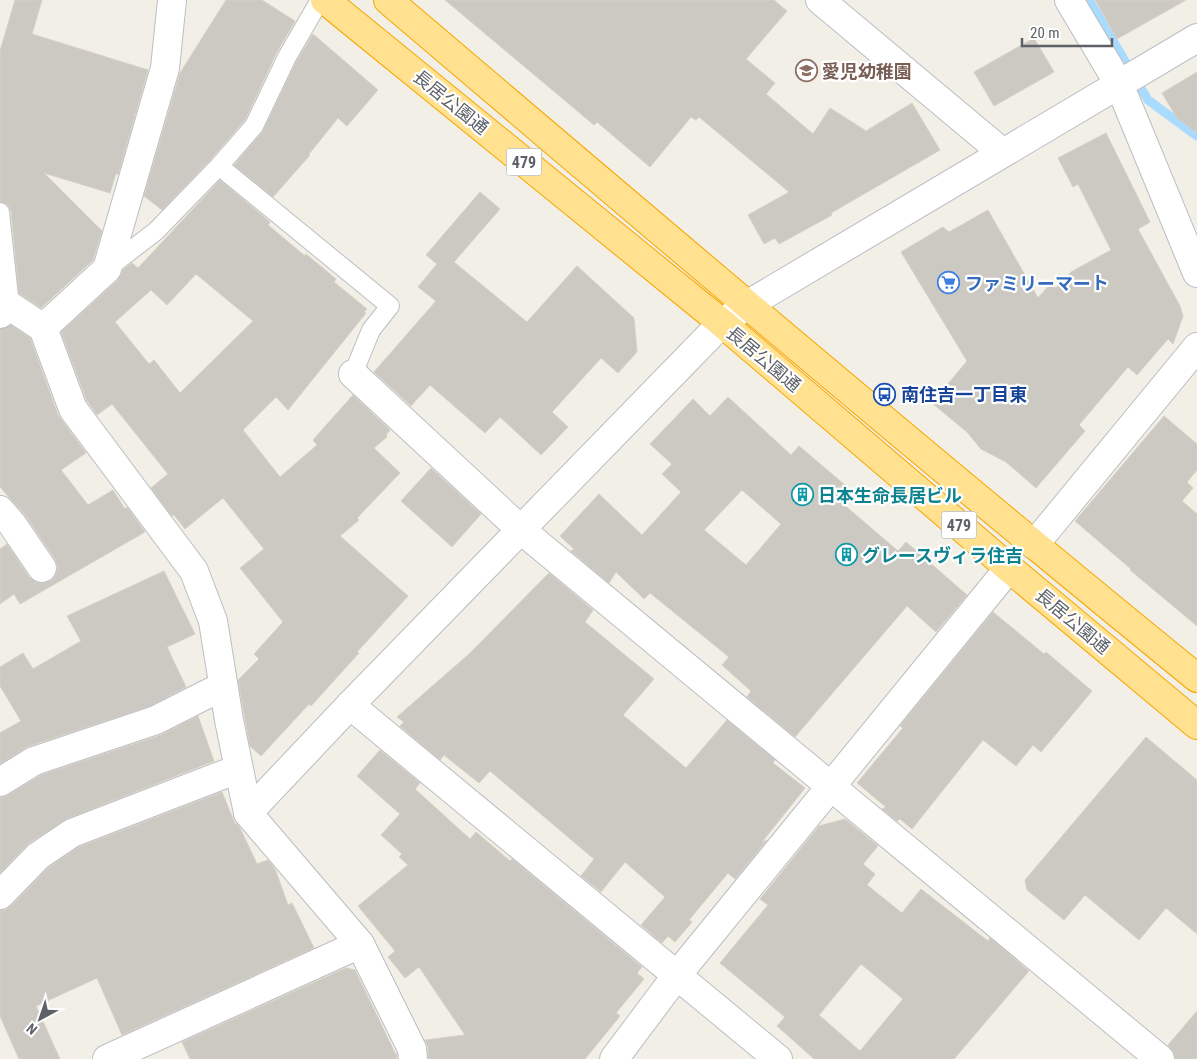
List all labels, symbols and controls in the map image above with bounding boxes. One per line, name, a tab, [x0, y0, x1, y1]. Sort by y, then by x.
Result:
scale bar	[1022, 15, 1112, 47]
text: 20 m	[1030, 24, 1060, 42]
school or university icon: 愛児幼稚園	[794, 59, 818, 83]
place label: 愛児幼稚園	[822, 61, 912, 82]
street label: 長居公園通	[409, 66, 493, 138]
road number: 479	[506, 148, 542, 176]
supermarket icon: ファミリーマート	[937, 271, 961, 295]
place label: ファミリーマート	[965, 273, 1109, 294]
street label: 長居公園通	[723, 322, 805, 396]
bus stop icon: 南住吉一丁目東	[873, 382, 897, 406]
place label: 南住吉一丁目東	[901, 384, 1027, 405]
building icon: 日本生命長居ビル	[790, 483, 814, 507]
place label: 日本生命長居ビル	[818, 485, 962, 506]
road number: 479	[942, 512, 976, 538]
building icon: グレースヴィラ住吉	[834, 543, 858, 567]
place label: グレースヴィラ住吉	[862, 545, 1023, 566]
street label: 長居公園通	[1032, 584, 1114, 658]
north arrow	[15, 994, 65, 1044]
text: N	[23, 1020, 40, 1038]

